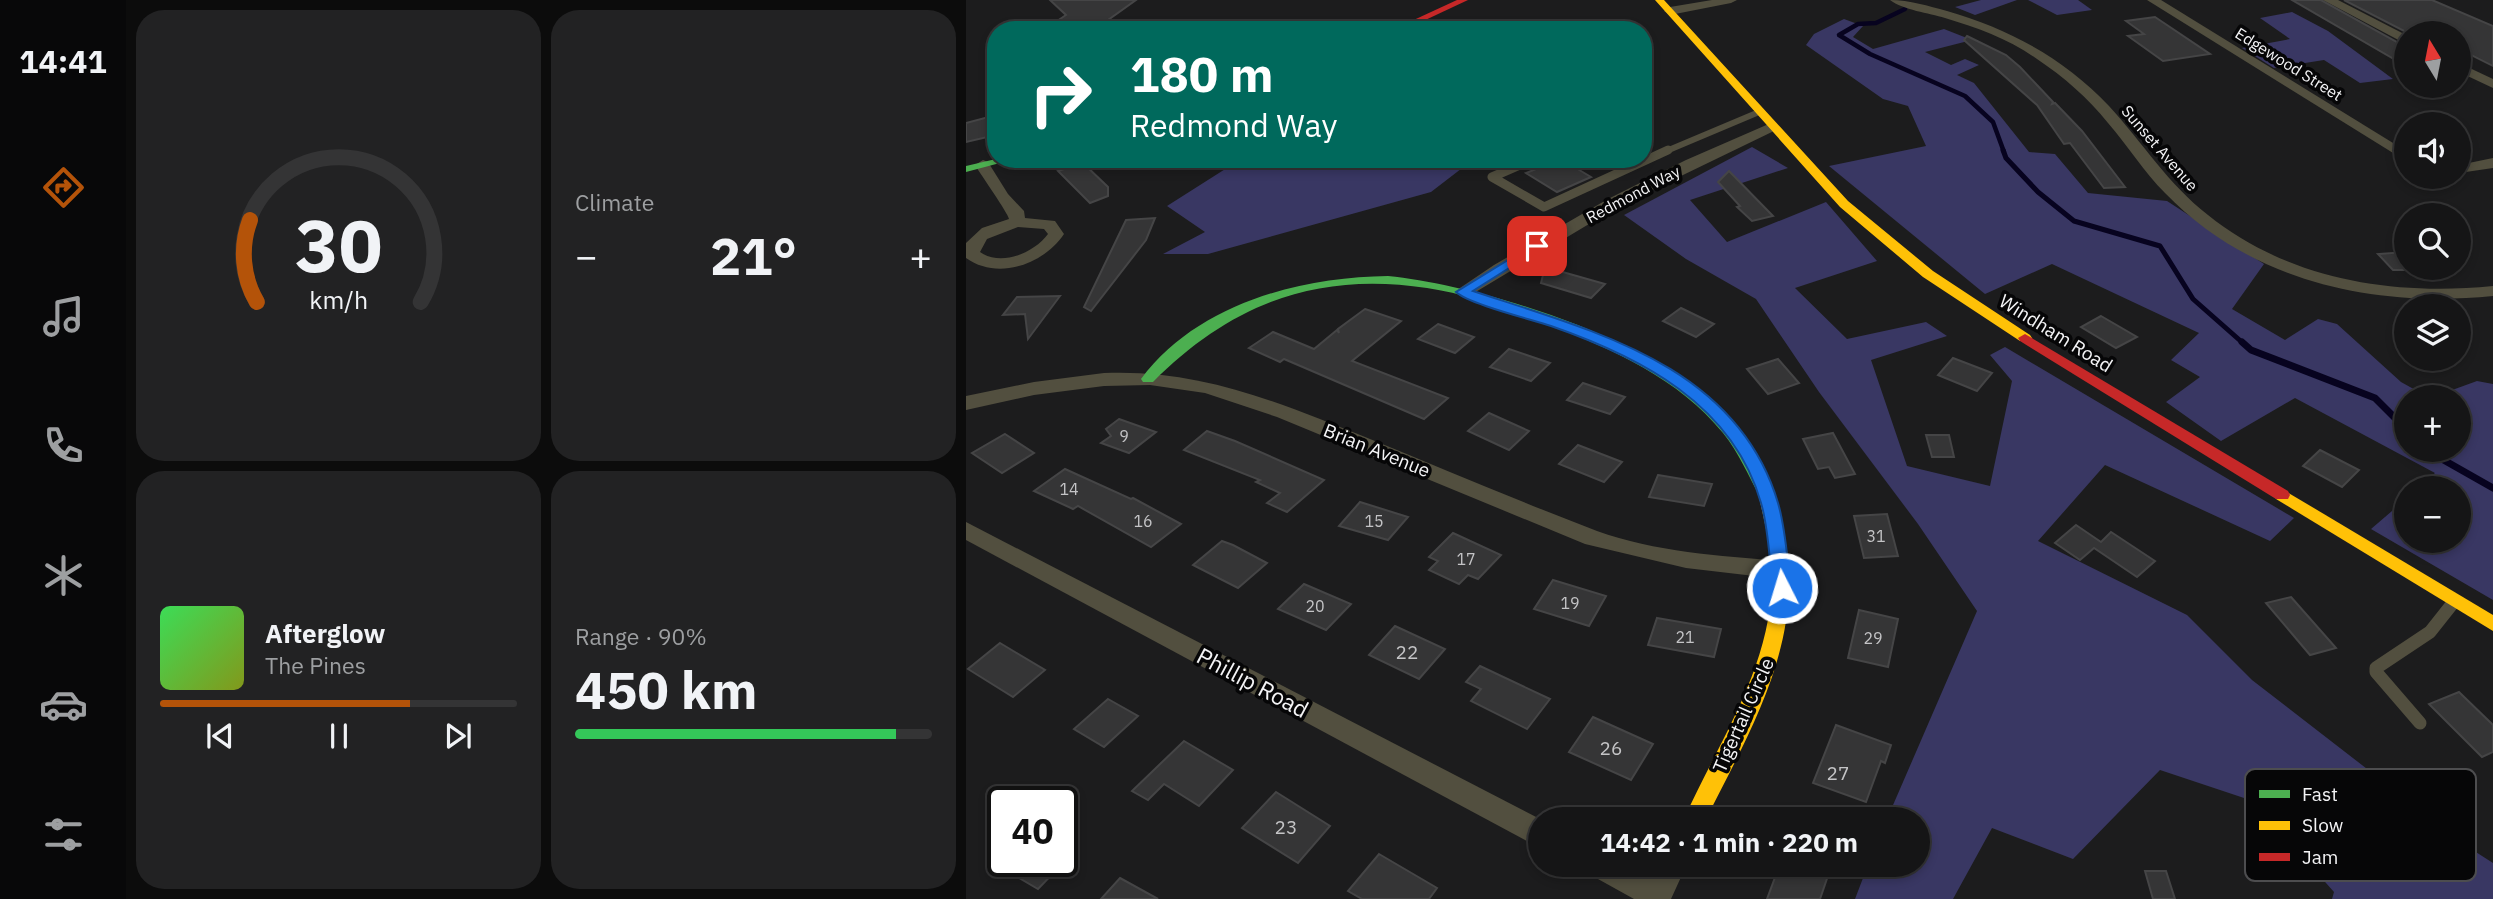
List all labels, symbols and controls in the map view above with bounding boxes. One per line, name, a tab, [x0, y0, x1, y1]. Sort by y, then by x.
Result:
north arrow	[2394, 21, 2471, 98]
map controls	[2394, 21, 2471, 553]
street label: Edgewood Street	[2232, 23, 2346, 105]
text: 14:41	[19, 40, 107, 82]
text: 180 m	[1130, 42, 1274, 105]
icon: right	[1015, 49, 1106, 140]
street label: Sunset Avenue	[2117, 101, 2203, 195]
text: Redmond Way	[1130, 104, 1337, 146]
button: sound	[2394, 112, 2471, 189]
street label: Redmond Way	[1583, 161, 1683, 227]
icon: directions	[39, 163, 88, 212]
text: Climate	[575, 187, 654, 217]
text: 30	[295, 197, 382, 292]
button: search	[2394, 203, 2471, 280]
pin	[1507, 216, 1567, 276]
text: 21°	[710, 222, 797, 289]
icon: arrive	[1518, 227, 1556, 265]
text: −	[575, 231, 598, 280]
text: +	[909, 231, 932, 280]
text: km/h	[309, 282, 368, 315]
street label: Windham Road	[1995, 289, 2117, 377]
icon: music	[39, 292, 88, 341]
button: layers	[2394, 294, 2471, 371]
button: +	[2394, 385, 2471, 462]
street label: Brian Avenue	[1320, 418, 1434, 482]
icon: phone	[39, 421, 88, 470]
house number: 9	[1119, 426, 1129, 446]
button: −	[2394, 476, 2471, 553]
house number: 14	[1059, 479, 1079, 499]
house number: 16	[1133, 511, 1153, 531]
house number: 15	[1364, 511, 1384, 531]
house number: 31	[1866, 526, 1886, 546]
house number: 17	[1456, 549, 1476, 569]
icon: climate	[39, 551, 88, 600]
position arrow	[1745, 551, 1819, 625]
house number: 19	[1560, 593, 1580, 613]
house number: 20	[1305, 596, 1325, 616]
text: Afterglow	[265, 616, 385, 650]
text: Range · 90%	[575, 621, 707, 651]
house number: 21	[1675, 627, 1695, 647]
house number: 29	[1863, 628, 1883, 648]
street label: Phillip Road	[1192, 640, 1314, 724]
house number: 22	[1396, 640, 1418, 664]
text: The Pines	[265, 650, 366, 680]
street label: Tigertail Circle	[1707, 654, 1779, 776]
text: 450 km	[575, 656, 757, 723]
icon: car	[39, 680, 88, 729]
icon: previous	[201, 717, 239, 755]
icon: pause	[320, 717, 358, 755]
icon: next	[439, 717, 477, 755]
house number: 26	[1600, 736, 1622, 760]
house number: 27	[1827, 761, 1849, 785]
legend	[2245, 769, 2476, 881]
text: Fast	[2302, 782, 2338, 806]
speed limit sign: 40	[987, 786, 1078, 877]
icon: filters	[39, 810, 88, 859]
text: Slow	[2302, 813, 2343, 837]
house number: 23	[1275, 815, 1297, 839]
text: 14:42 · 1 min · 220 m	[1600, 825, 1858, 859]
text: Jam	[2302, 845, 2338, 869]

